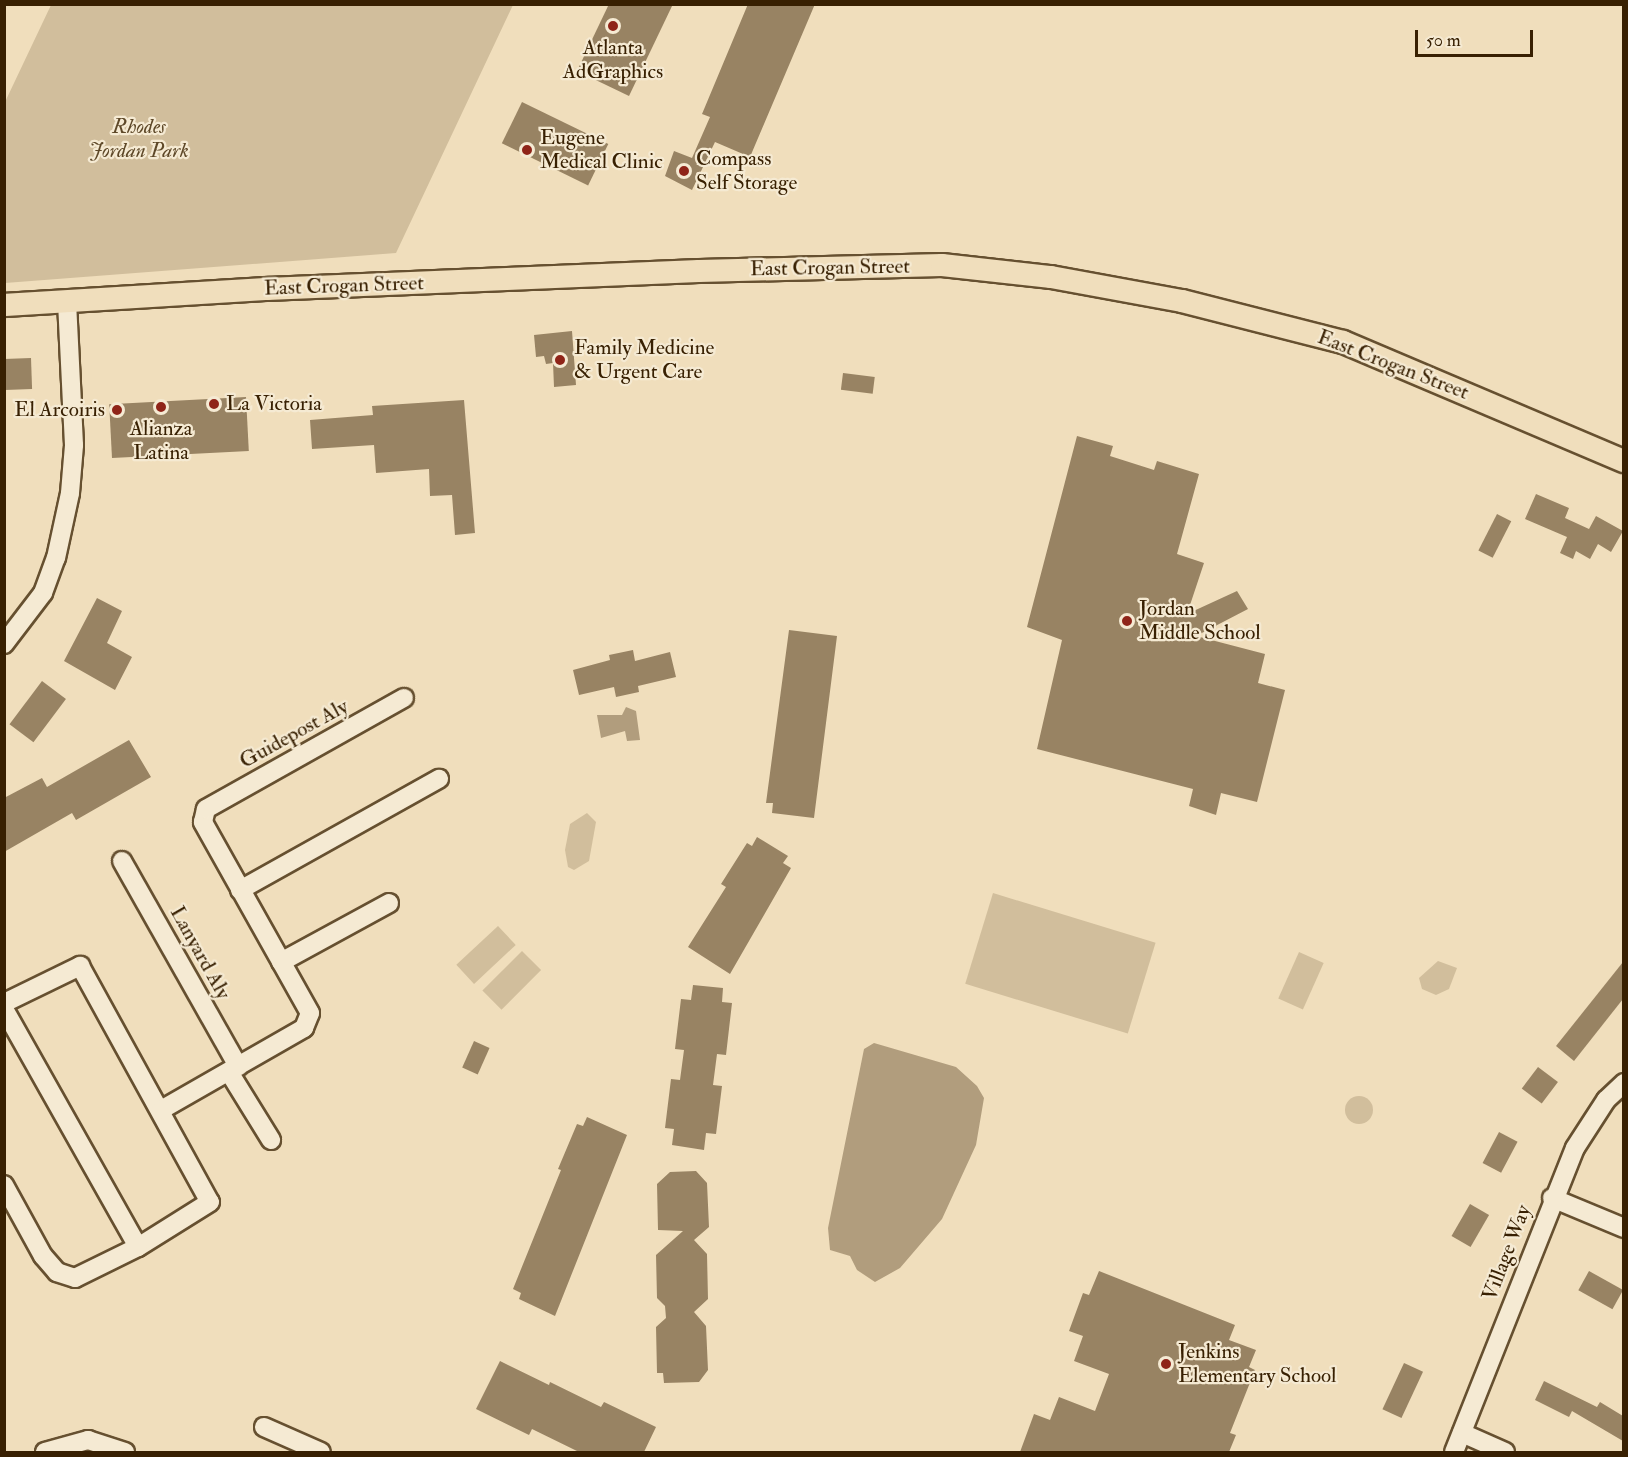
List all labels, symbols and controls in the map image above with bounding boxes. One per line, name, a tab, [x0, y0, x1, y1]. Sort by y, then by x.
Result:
scale bar	[1418, 18, 1536, 56]
marker: Atlanta AdGraphics	[606, 19, 620, 33]
text: 50 m	[1426, 29, 1461, 52]
place label: Atlanta AdGraphics	[563, 35, 663, 85]
park label: Rhodes Jordan Park	[89, 114, 189, 164]
place label: Eugene Medical Clinic	[540, 125, 663, 175]
marker: Eugene Medical Clinic	[518, 141, 536, 159]
place label: Compass Self Storage	[696, 146, 797, 196]
marker: Compass Self Storage	[677, 164, 691, 178]
street label: East Crogan Street	[750, 254, 910, 282]
street label: East Crogan Street	[264, 271, 424, 301]
street label: East Crogan Street	[1314, 325, 1472, 405]
place label: Family Medicine & Urgent Care	[574, 335, 714, 385]
marker: Family Medicine & Urgent Care	[551, 351, 569, 369]
place label: La Victoria	[226, 391, 322, 417]
place label: El Arcoiris	[14, 397, 105, 423]
marker: La Victoria	[207, 397, 221, 411]
marker: Alianza Latina	[154, 400, 168, 414]
marker: El Arcoiris	[110, 403, 124, 417]
place label: Alianza Latina	[130, 416, 192, 466]
place label: Jordan Middle School	[1139, 596, 1261, 646]
marker: Jordan Middle School	[1120, 614, 1134, 628]
street label: Guidepost Aly	[235, 694, 353, 774]
street label: Lanyard Aly	[164, 902, 236, 1004]
street label: Village Way	[1477, 1202, 1537, 1304]
place label: Jenkins Elementary School	[1178, 1339, 1336, 1389]
marker: Jenkins Elementary School	[1159, 1357, 1173, 1371]

